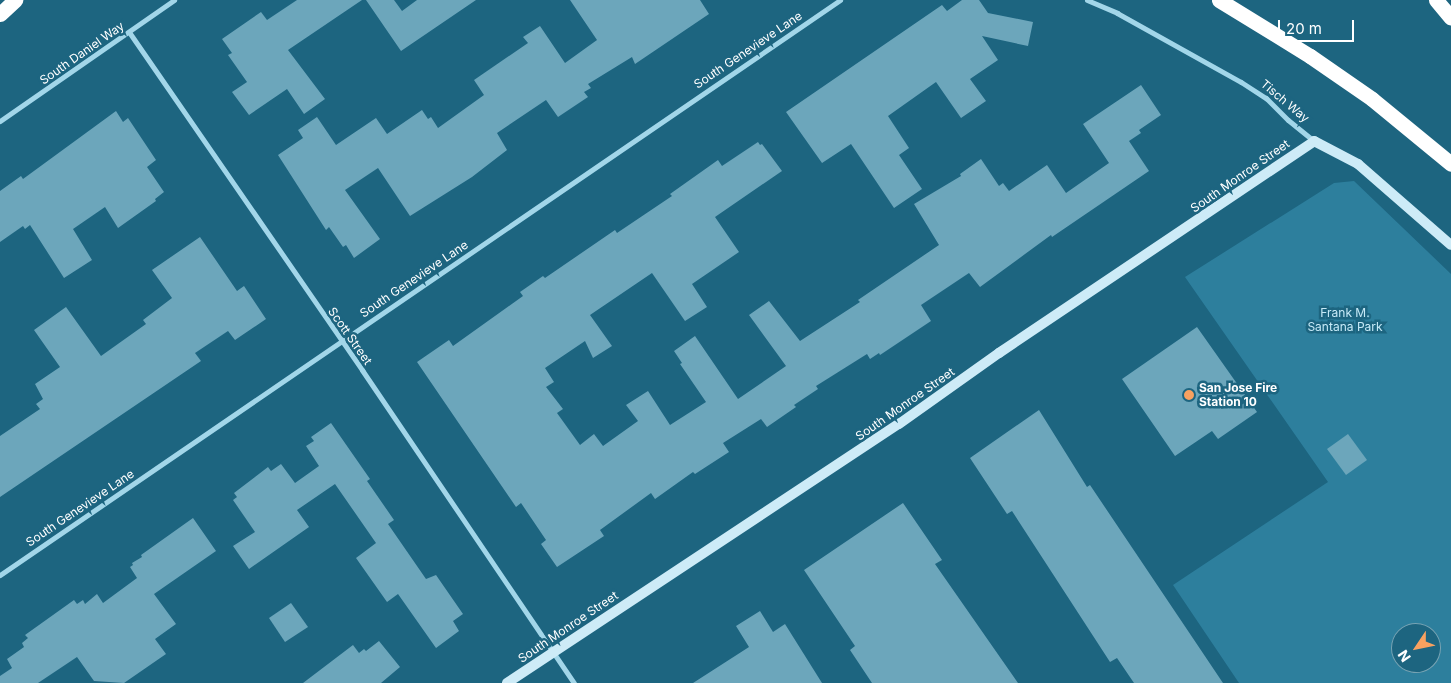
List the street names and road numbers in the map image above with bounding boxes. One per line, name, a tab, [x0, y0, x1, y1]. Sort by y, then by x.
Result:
street label: South Genevieve Lane	[691, 8, 805, 92]
street label: South Daniel Way	[37, 19, 127, 87]
street label: Tisch Way	[1258, 77, 1312, 125]
street label: South Monroe Street	[1188, 136, 1292, 216]
street label: South Genevieve Lane	[357, 237, 471, 321]
street label: Scott Street	[325, 305, 375, 367]
street label: South Monroe Street	[853, 364, 957, 444]
street label: South Genevieve Lane	[23, 466, 137, 550]
street label: South Monroe Street	[515, 588, 621, 666]

